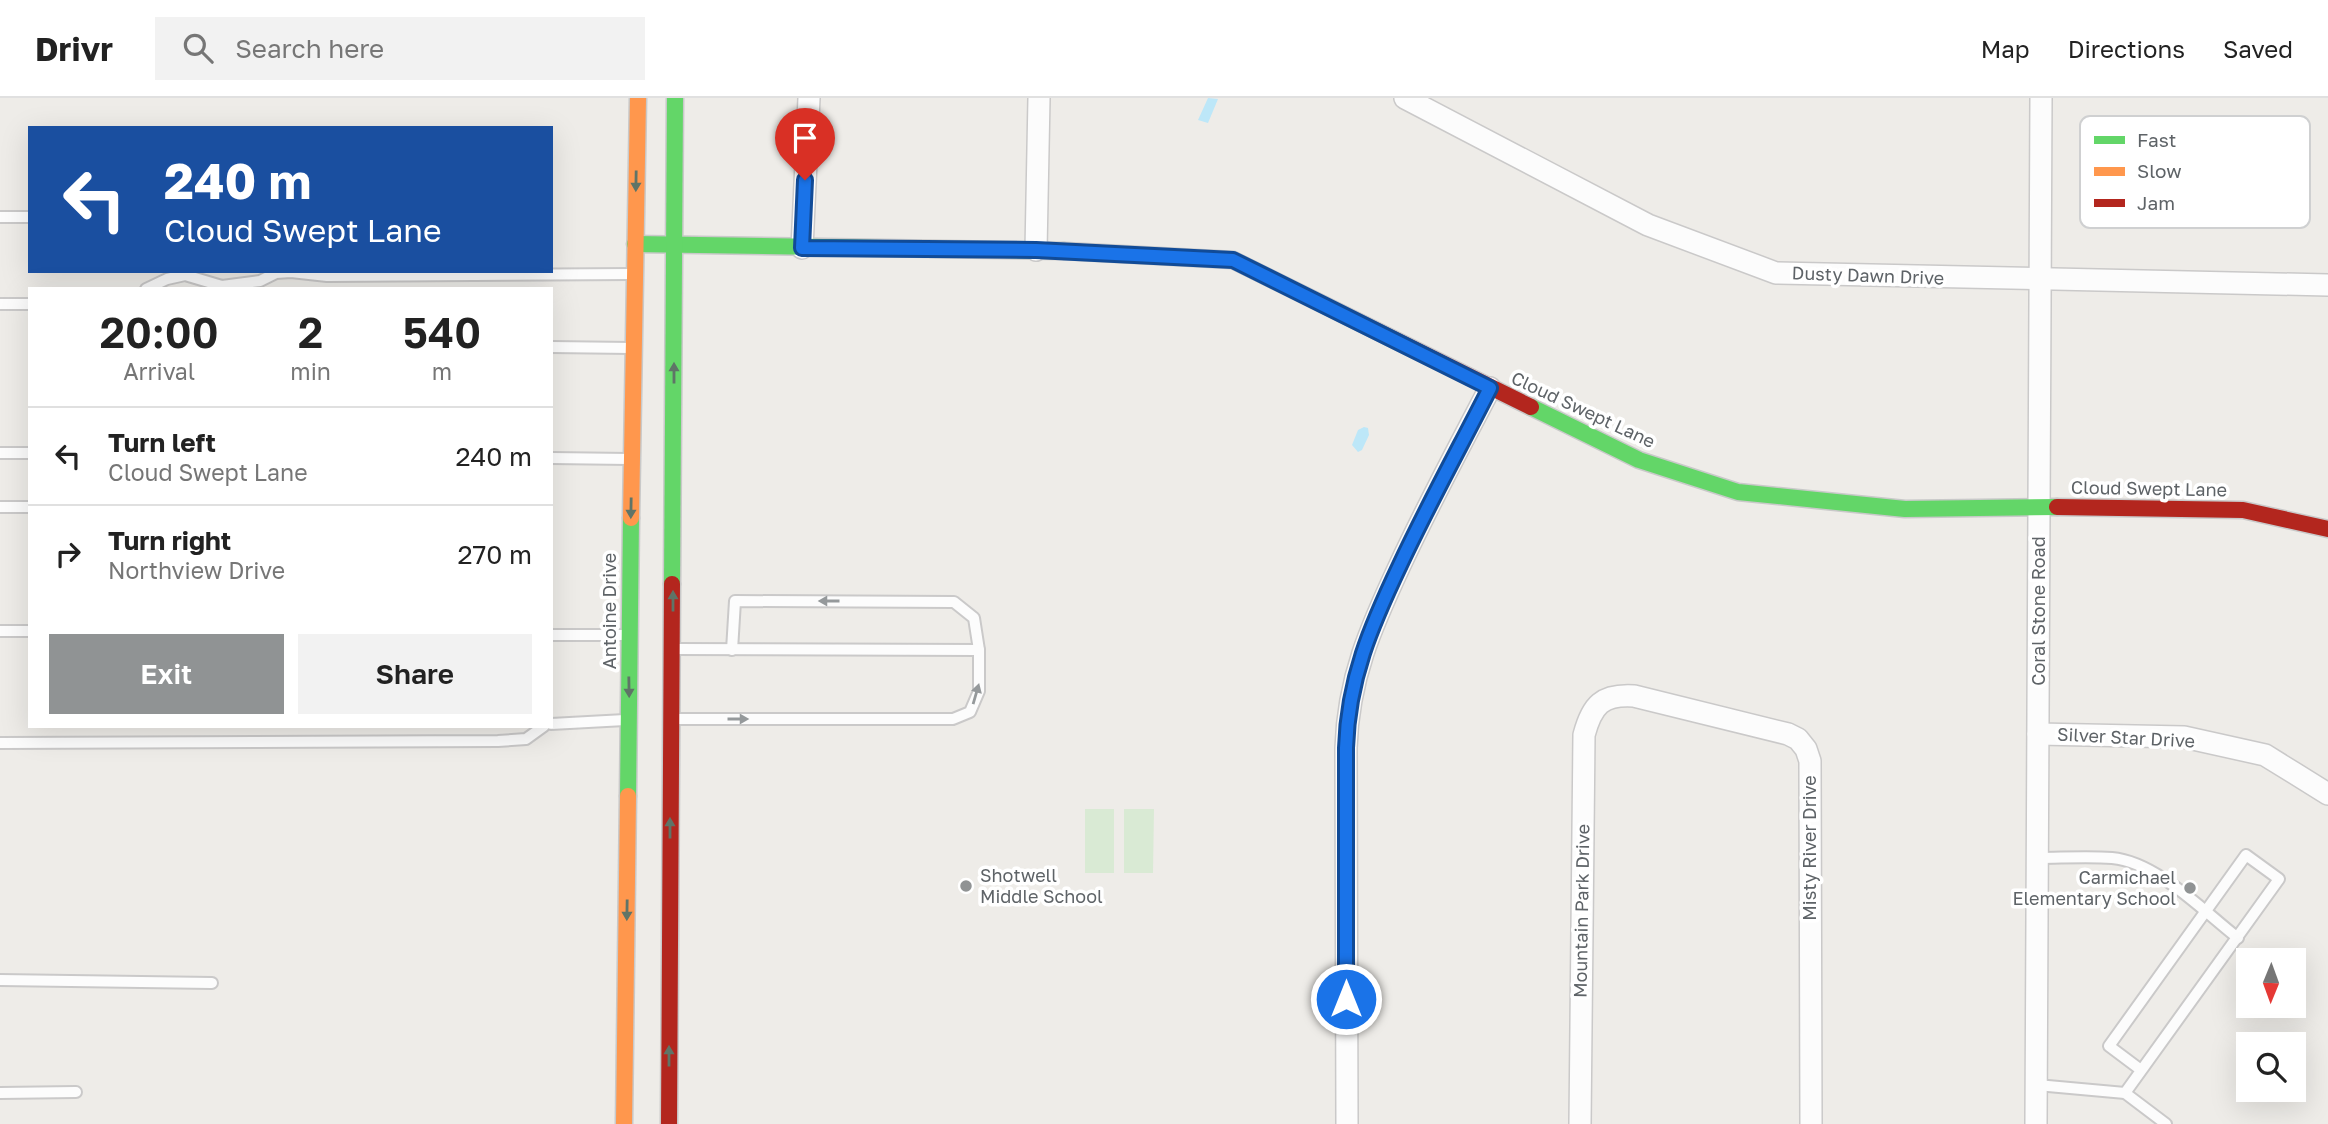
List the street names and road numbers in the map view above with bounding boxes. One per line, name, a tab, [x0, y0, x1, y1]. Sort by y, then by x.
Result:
street label: Dusty Dawn Drive	[1791, 261, 1945, 289]
street label: Cloud Swept Lane	[1508, 366, 1659, 452]
street label: Cloud Swept Lane	[2071, 476, 2227, 500]
street label: Coral Stone Road	[2027, 536, 2049, 686]
street label: Antoine Drive	[598, 553, 620, 669]
street label: Silver Star Drive	[2057, 722, 2196, 752]
street label: Misty River Drive	[1798, 775, 1820, 921]
street label: Mountain Park Drive	[1568, 824, 1594, 998]

